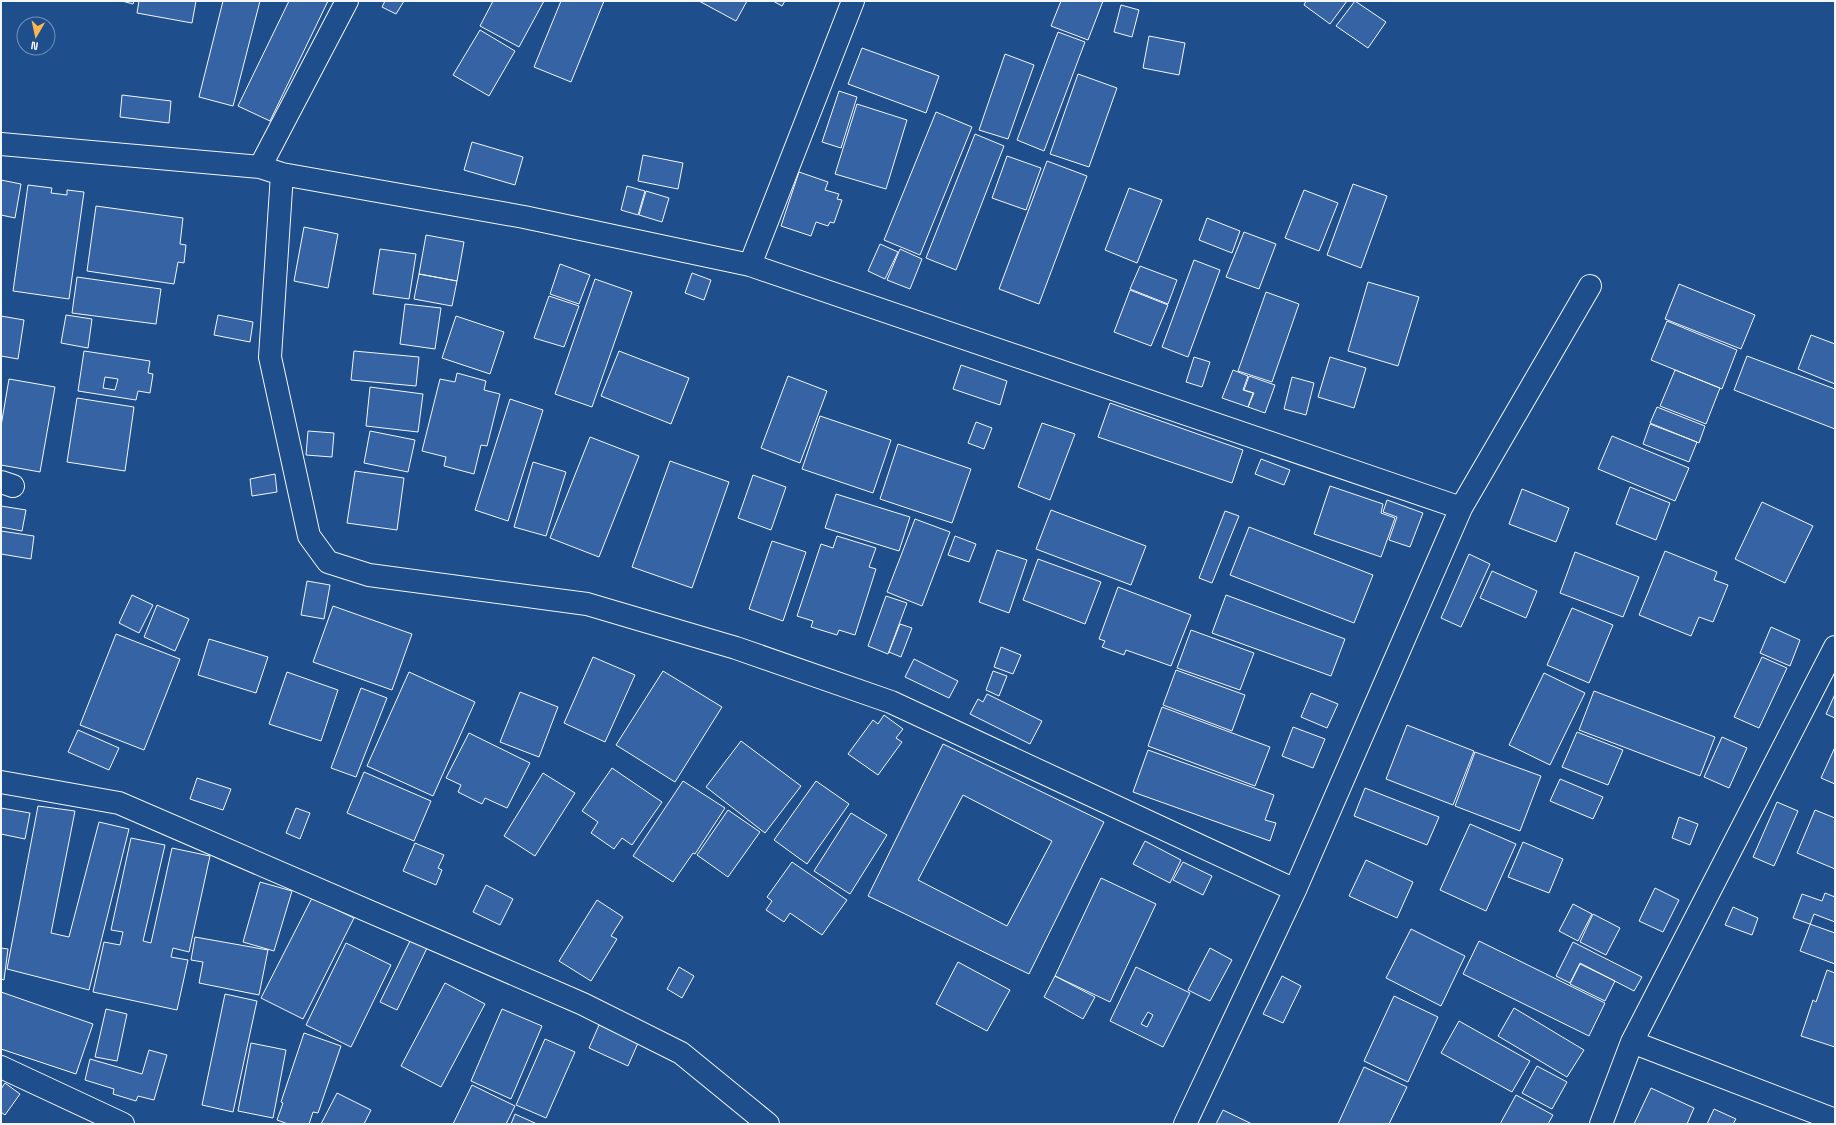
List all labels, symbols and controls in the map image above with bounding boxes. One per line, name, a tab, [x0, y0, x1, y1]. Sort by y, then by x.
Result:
north arrow	[16, 16, 56, 56]
text: N	[30, 38, 39, 53]

